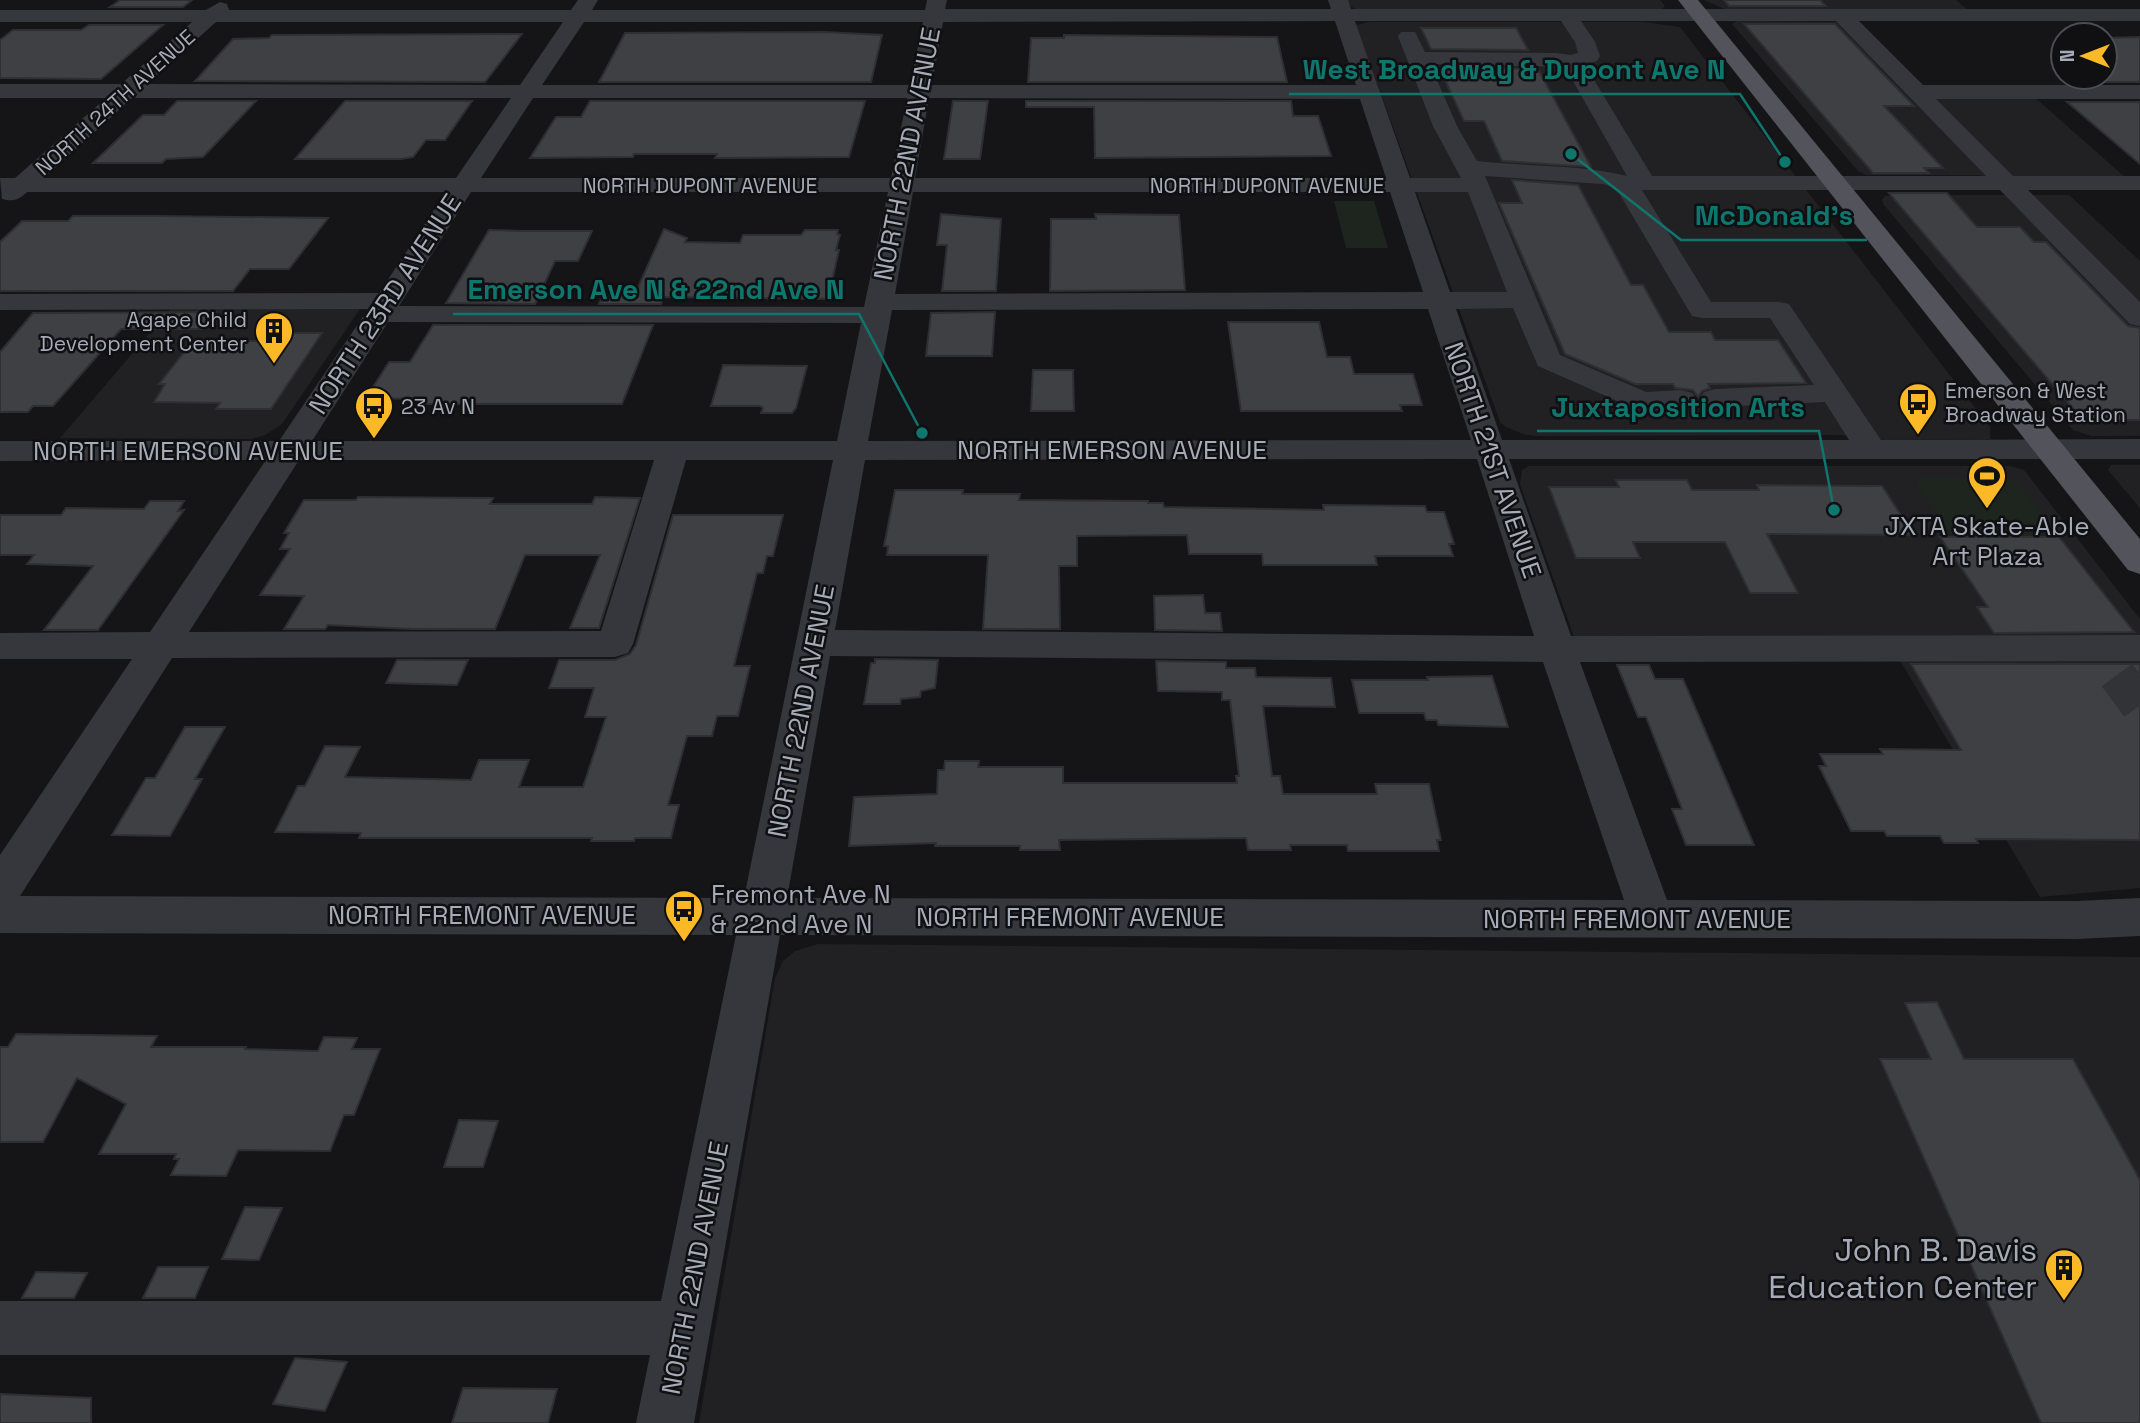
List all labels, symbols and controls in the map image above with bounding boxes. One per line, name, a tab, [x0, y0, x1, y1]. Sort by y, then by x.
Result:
north arrow	[2049, 21, 2119, 91]
street label: NORTH 24TH AVENUE	[30, 23, 200, 181]
street label: NORTH 22ND AVENUE	[866, 25, 948, 283]
callout: West Broadway & Dupont Ave N	[1289, 45, 1740, 94]
text: N	[2055, 50, 2080, 62]
text: West Broadway & Dupont Ave N	[1303, 51, 1726, 87]
street label: NORTH DUPONT AVENUE	[583, 172, 817, 199]
street label: NORTH DUPONT AVENUE	[1150, 172, 1384, 199]
street label: NORTH 23RD AVENUE	[301, 187, 469, 421]
callout: McDonald's	[1681, 191, 1867, 240]
text: McDonald's	[1695, 197, 1853, 233]
callout: Emerson Ave N & 22nd Ave N	[453, 265, 859, 314]
text: Emerson Ave N & 22nd Ave N	[468, 271, 845, 307]
place label: Agape Child Development Center	[40, 306, 247, 357]
building icon: Agape Child Development Center	[253, 310, 295, 365]
street label: NORTH 21ST AVENUE	[1437, 337, 1549, 583]
place label: Emerson & West Broadway Station	[1945, 377, 2126, 428]
bus stop icon: Emerson & West Broadway Station	[1897, 381, 1939, 436]
callout: Juxtaposition Arts	[1537, 382, 1819, 431]
bus stop icon: 23 Av N	[353, 385, 395, 440]
text: Juxtaposition Arts	[1551, 389, 1805, 425]
place label: 23 Av N	[401, 393, 475, 420]
street label: NORTH EMERSON AVENUE	[957, 433, 1267, 467]
street label: NORTH EMERSON AVENUE	[33, 434, 343, 468]
sports icon: JXTA Skate-Able Art Plaza	[1966, 455, 2008, 510]
place label: JXTA Skate-Able Art Plaza	[1884, 509, 2090, 573]
street label: NORTH 22ND AVENUE	[760, 582, 842, 840]
place label: Fremont Ave N & 22nd Ave N	[711, 877, 891, 941]
bus stop icon: Fremont Ave N & 22nd Ave N	[663, 888, 705, 943]
street label: NORTH FREMONT AVENUE	[328, 898, 636, 932]
street label: NORTH FREMONT AVENUE	[916, 900, 1224, 934]
street label: NORTH FREMONT AVENUE	[1483, 902, 1791, 936]
street label: NORTH 22ND AVENUE	[654, 1139, 736, 1397]
place label: John B. Davis Education Center	[1768, 1230, 2037, 1307]
building icon: John B. Davis Education Center	[2043, 1247, 2085, 1302]

